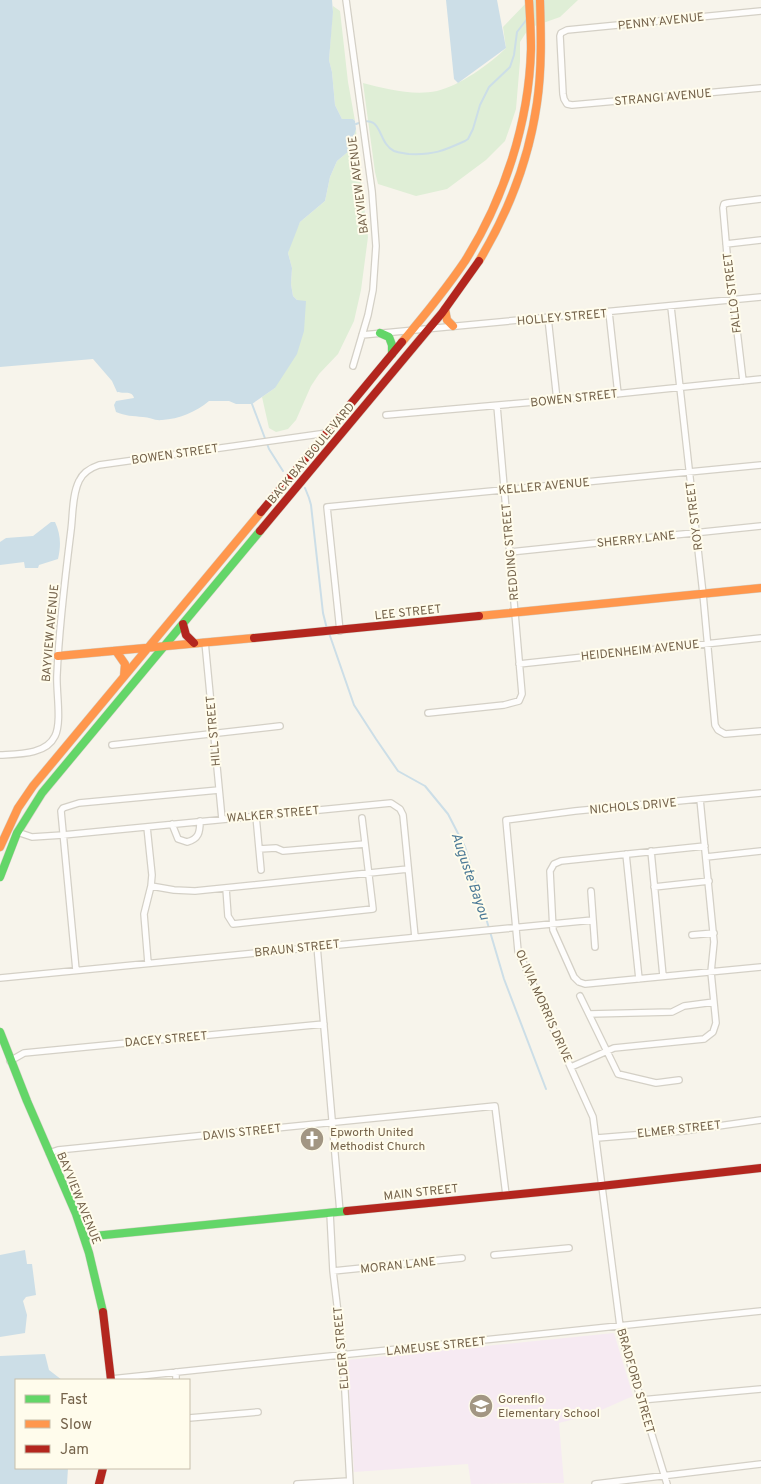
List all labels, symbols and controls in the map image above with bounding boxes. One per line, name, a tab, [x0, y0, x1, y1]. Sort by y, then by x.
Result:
street label: PENNY AVENUE	[617, 10, 705, 34]
street label: STRANGI AVENUE	[614, 86, 712, 110]
street label: BAYVIEW AVENUE	[345, 135, 373, 235]
street label: FALLO STREET	[720, 252, 746, 334]
street label: HOLLEY STREET	[516, 306, 608, 330]
street label: BOWEN STREET	[530, 386, 619, 412]
street label: BACK BAY BOULEVARD	[265, 400, 359, 508]
street label: BOWEN STREET	[131, 441, 220, 469]
street label: KELLER AVENUE	[498, 475, 590, 499]
street label: ROY STREET	[683, 480, 707, 551]
street label: REDDING STREET	[499, 503, 523, 601]
street label: SHERRY LANE	[596, 528, 676, 552]
street label: BAYVIEW AVENUE	[39, 583, 63, 683]
street label: LEE STREET	[374, 602, 442, 624]
street label: HEIDENHEIM AVENUE	[580, 637, 700, 665]
street label: HILL STREET	[203, 695, 225, 767]
street label: NICHOLS DRIVE	[589, 795, 677, 819]
street label: WALKER STREET	[226, 803, 320, 827]
water label: Auguste Bayou	[447, 831, 493, 923]
street label: BRAUN STREET	[254, 937, 341, 961]
street label: OLIVIA MORRIS DRIVE	[511, 947, 575, 1065]
street label: DACEY STREET	[124, 1028, 208, 1052]
street label: ELMER STREET	[636, 1118, 722, 1142]
street label: DAVIS STREET	[202, 1121, 282, 1145]
place label: Epworth United Methodist Church	[330, 1125, 425, 1155]
church icon: Epworth United Methodist Church	[299, 1126, 325, 1152]
street label: BAYVIEW AVENUE	[52, 1150, 104, 1247]
street label: MAIN STREET	[383, 1181, 459, 1205]
street label: MORAN LANE	[360, 1254, 437, 1278]
street label: ELDER STREET	[330, 1306, 354, 1390]
street label: BRADFORD STREET	[612, 1327, 658, 1436]
street label: LAMEUSE STREET	[385, 1334, 487, 1360]
legend	[15, 1379, 190, 1469]
text: Fast	[60, 1391, 88, 1410]
place label: Gorenflo Elementary School	[498, 1392, 600, 1422]
school or university icon: Gorenflo Elementary School	[468, 1393, 494, 1419]
text: Slow	[60, 1416, 92, 1435]
text: Jam	[60, 1441, 89, 1460]

